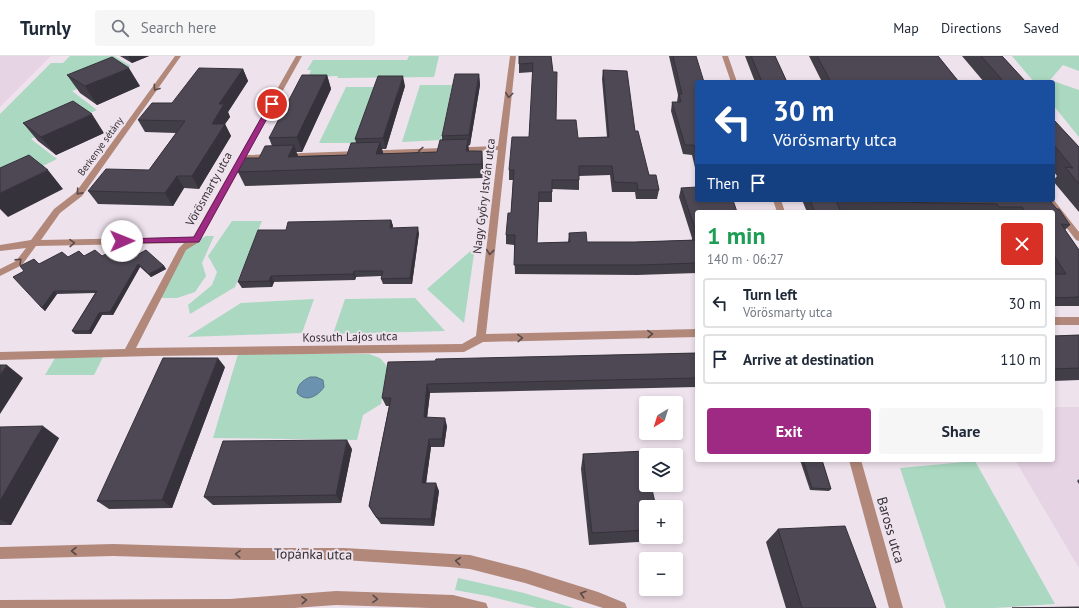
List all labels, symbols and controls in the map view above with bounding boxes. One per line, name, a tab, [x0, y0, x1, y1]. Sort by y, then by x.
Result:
search box	[95, 10, 375, 46]
text: Turnly	[20, 16, 71, 40]
icon: search	[109, 17, 131, 39]
text: Search here	[141, 18, 216, 37]
text: Map	[893, 19, 919, 37]
text: Directions	[941, 19, 1001, 37]
text: Saved	[1023, 19, 1059, 37]
one-way arrow	[154, 83, 161, 90]
pin	[255, 87, 289, 121]
one-way arrow	[504, 92, 513, 98]
text: 30 m	[773, 92, 834, 129]
icon: arrive	[261, 93, 283, 115]
icon: left	[707, 96, 759, 148]
street label: Berkenye sétány	[75, 114, 126, 178]
text: Vörösmarty utca	[773, 128, 897, 151]
street label: Nagy Győry István utca	[469, 137, 498, 255]
one-way arrow	[418, 147, 424, 155]
street label: Vörösmarty utca	[182, 149, 235, 229]
icon: arrive	[747, 172, 769, 194]
text: Then	[707, 174, 739, 193]
one-way arrow	[77, 188, 84, 195]
position arrow	[101, 220, 143, 262]
text: 1 min	[707, 220, 766, 251]
button: close	[1001, 223, 1043, 265]
one-way arrow	[69, 238, 75, 247]
one-way arrow	[485, 249, 494, 255]
text: 140 m · 06:27	[707, 251, 784, 268]
one-way arrow	[14, 258, 22, 266]
text: Turn left	[743, 285, 797, 304]
icon: left	[709, 292, 731, 314]
text: 30 m	[1008, 294, 1041, 313]
text: Vörösmarty utca	[743, 304, 832, 321]
street label: Kossuth Lajos utca	[302, 328, 398, 345]
one-way arrow	[647, 330, 653, 338]
one-way arrow	[517, 334, 523, 342]
icon: arrive	[709, 348, 731, 370]
text: Arrive at destination	[743, 350, 874, 369]
text: 110 m	[1000, 350, 1041, 369]
north arrow	[639, 396, 683, 440]
map controls	[639, 396, 683, 596]
button: Exit	[707, 408, 871, 454]
button: Share	[879, 408, 1043, 454]
button: layers	[639, 448, 683, 492]
street label: Baross utca	[873, 495, 909, 565]
button: +	[639, 500, 683, 544]
street label: Topánka utca	[274, 544, 352, 564]
one-way arrow	[71, 547, 77, 555]
one-way arrow	[234, 550, 240, 558]
button: −	[639, 552, 683, 596]
one-way arrow	[455, 557, 461, 566]
one-way arrow	[580, 590, 587, 599]
one-way arrow	[372, 595, 378, 603]
one-way arrow	[301, 596, 307, 605]

